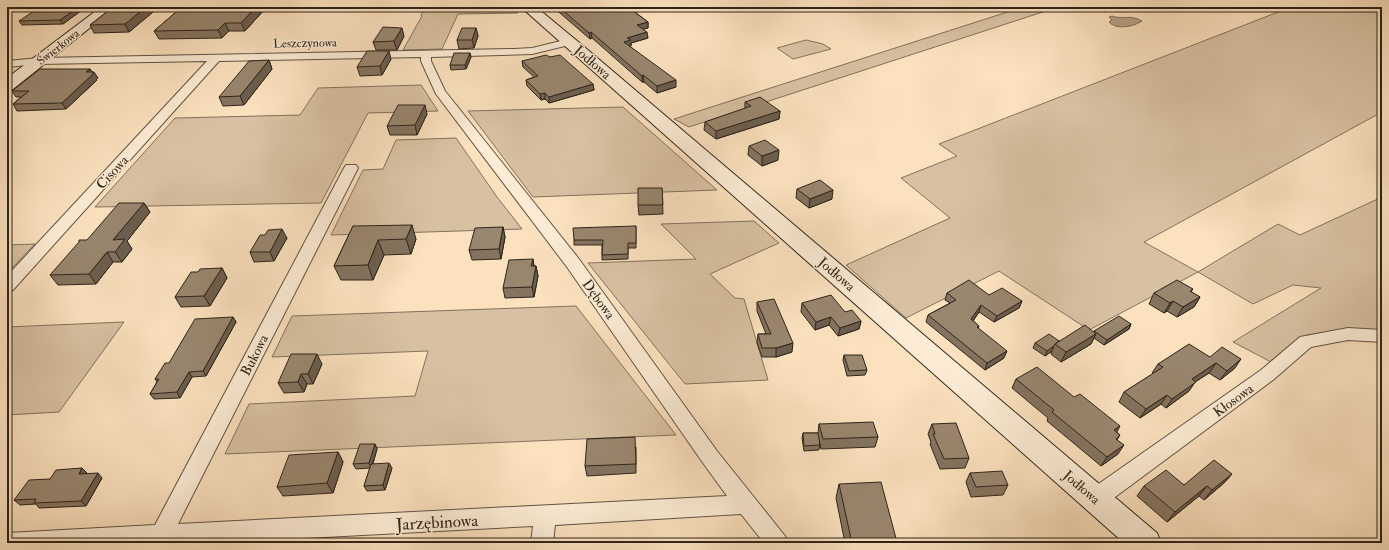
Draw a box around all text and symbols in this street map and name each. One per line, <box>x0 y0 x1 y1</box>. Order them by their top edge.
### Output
street label: Świerkowa <box>34 25 83 69</box>
street label: Leszczynowa <box>273 35 338 52</box>
street label: Jodłowa <box>570 41 615 83</box>
street label: Cisowa <box>93 152 132 193</box>
street label: Jodłowa <box>814 253 859 295</box>
street label: Dębowa <box>578 276 619 323</box>
street label: Bukowa <box>237 332 272 379</box>
street label: Kłosowa <box>1210 380 1257 421</box>
street label: Jodłowa <box>1059 466 1104 508</box>
street label: Jarzębinowa <box>394 510 480 536</box>

